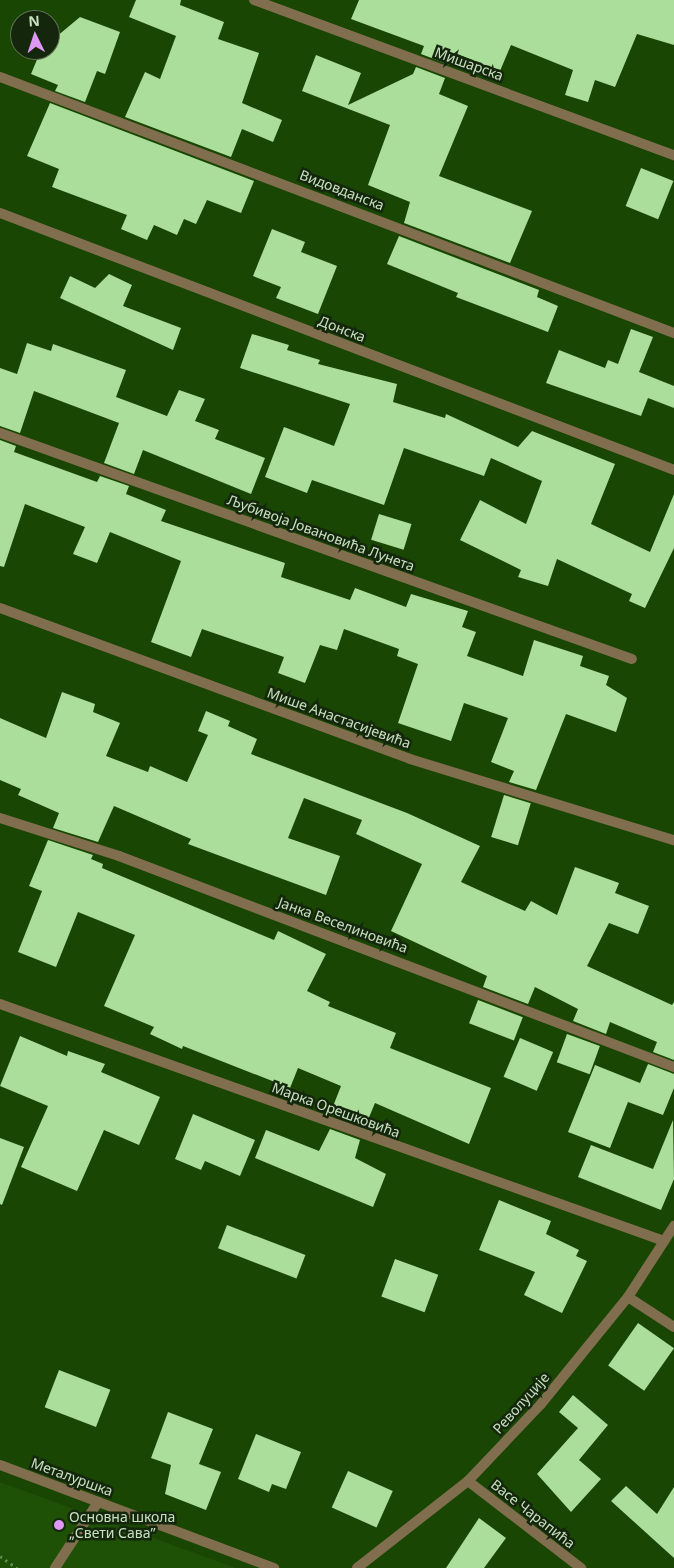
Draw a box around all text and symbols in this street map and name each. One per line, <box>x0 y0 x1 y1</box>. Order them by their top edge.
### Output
north arrow <box>10 10 60 60</box>
text: N <box>28 11 40 30</box>
street label: Мишарска <box>432 44 506 84</box>
street label: Видовданска <box>297 166 387 214</box>
street label: Донска <box>316 312 368 346</box>
street label: Љубивоја Јовановића Лунета <box>225 491 417 575</box>
street label: Мише Анастасијевића <box>265 684 413 752</box>
street label: Јанка Веселиновића <box>276 894 410 956</box>
street label: Марка Орешковића <box>269 1079 403 1141</box>
street label: Револуције <box>489 1369 553 1437</box>
street label: Металуршка <box>29 1454 115 1500</box>
street label: Васе Чарапића <box>488 1476 578 1552</box>
place label: Основна школа „Свети Сава” <box>69 1509 175 1541</box>
marker: Основна школа „Свети Сава” <box>53 1519 65 1531</box>

